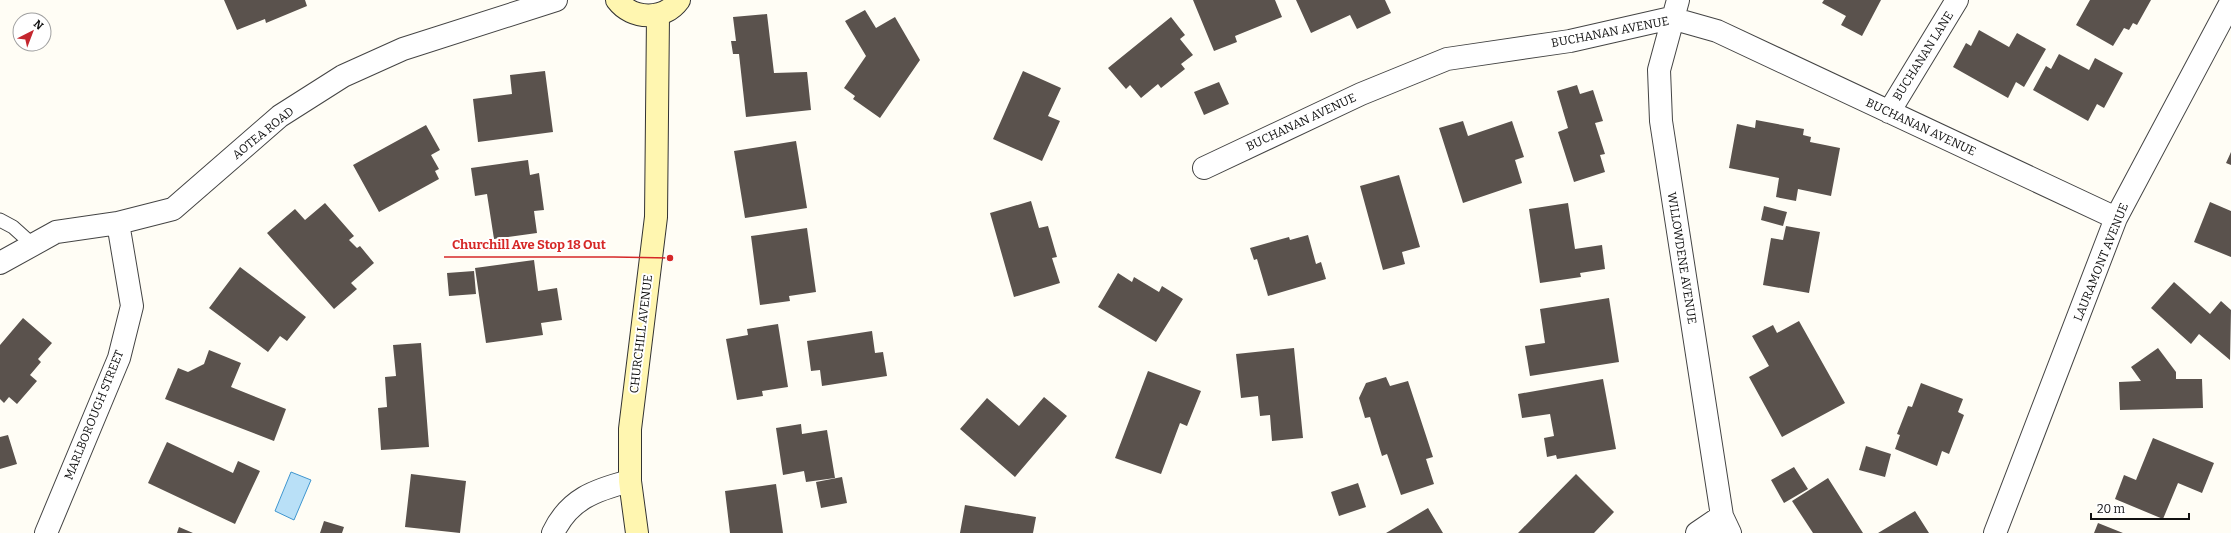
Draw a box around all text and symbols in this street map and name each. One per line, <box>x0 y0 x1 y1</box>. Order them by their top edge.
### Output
street label: BUCHANAN LANE <box>1890 9 1956 103</box>
north arrow <box>12 12 52 52</box>
street label: BUCHANAN AVENUE <box>1550 14 1670 50</box>
text: N <box>31 17 46 33</box>
street label: BUCHANAN AVENUE <box>1244 90 1358 154</box>
street label: BUCHANAN AVENUE <box>1864 95 1978 159</box>
street label: AOTEA ROAD <box>230 104 296 162</box>
street label: WILLOWDENE AVENUE <box>1665 191 1699 325</box>
street label: LAURAMONT AVENUE <box>2071 201 2131 323</box>
callout: Churchill Ave Stop 18 Out <box>444 232 614 257</box>
text: Churchill Ave Stop 18 Out <box>452 237 606 252</box>
street label: CHURCHILL AVENUE <box>627 274 655 394</box>
street label: MARLBOROUGH STREET <box>62 348 126 482</box>
scale bar <box>2091 495 2189 521</box>
text: 20 m <box>2097 502 2126 516</box>

